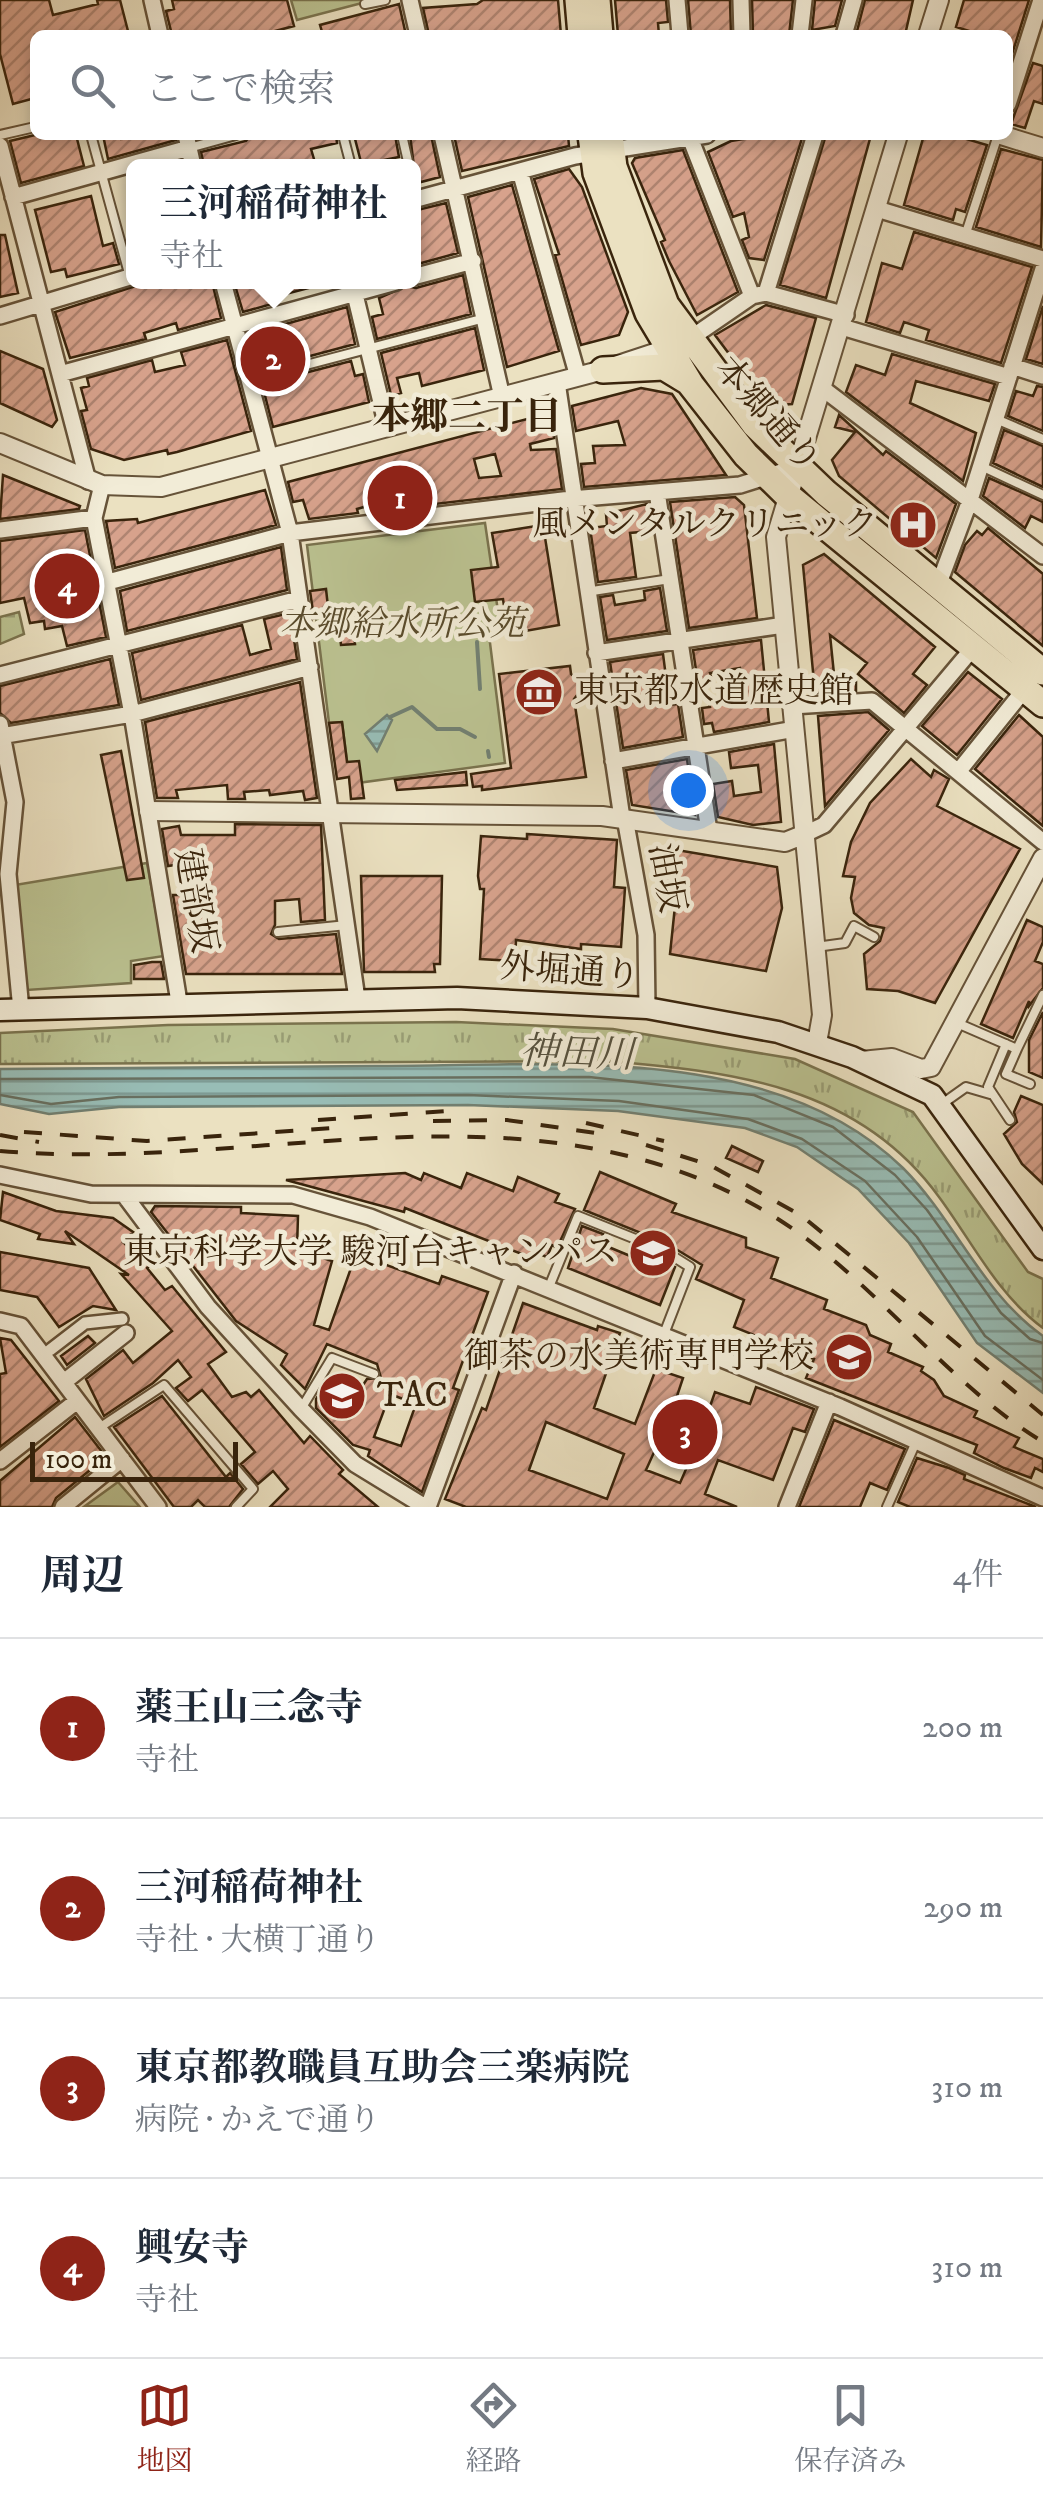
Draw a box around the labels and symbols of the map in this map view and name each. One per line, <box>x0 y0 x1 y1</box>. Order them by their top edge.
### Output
pin: 2 <box>240 322 306 396</box>
street label: 本郷通り <box>704 348 830 482</box>
district label: 本郷二丁目 <box>372 394 562 442</box>
pin: 1 <box>368 460 432 536</box>
hospital icon: 風メンタルクリニック <box>887 499 939 551</box>
place label: 風メンタルクリニック <box>532 503 878 547</box>
pin: 4 <box>34 548 100 624</box>
park label: 本郷給水所公苑 <box>279 603 529 647</box>
museum icon: 東京都水道歴史館 <box>513 666 565 718</box>
place label: 東京都水道歴史館 <box>574 670 854 714</box>
your location <box>663 765 714 816</box>
street label: 油坂 <box>638 840 694 916</box>
street label: 建部坂 <box>164 845 226 957</box>
street label: 外堀通り <box>499 945 641 999</box>
water label: 神田川 <box>519 1028 639 1080</box>
school or university icon: 東京科学大学 駿河台キャンパス <box>627 1227 679 1279</box>
place label: 東京科学大学 駿河台キャンパス <box>123 1231 618 1275</box>
school or university icon: 御茶の水美術専門学校 <box>823 1331 875 1383</box>
place label: 御茶の水美術専門学校 <box>464 1335 814 1379</box>
school or university icon: TAC <box>316 1370 368 1422</box>
place label: TAC <box>377 1374 448 1418</box>
pin: 3 <box>652 1394 718 1470</box>
scale bar <box>30 1437 238 1482</box>

